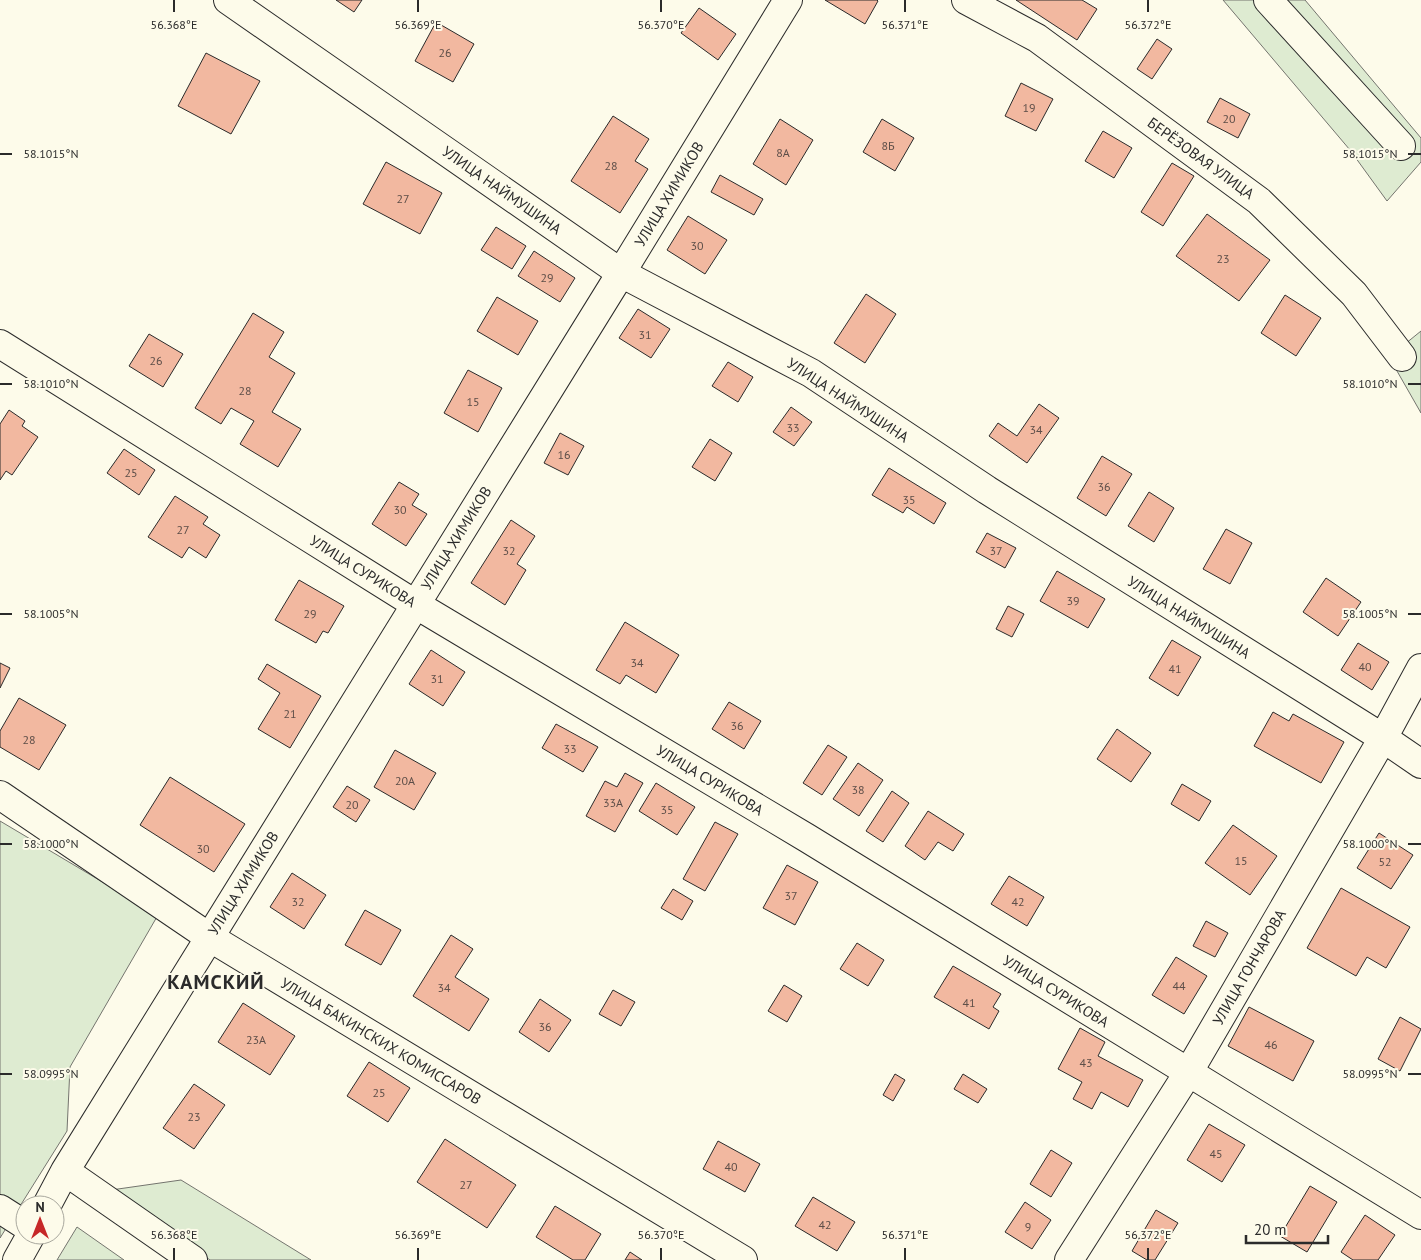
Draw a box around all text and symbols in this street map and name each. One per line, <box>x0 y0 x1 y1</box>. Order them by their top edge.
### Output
text: 56.368°E <box>151 17 197 32</box>
text: 56.369°E <box>395 17 441 32</box>
text: 56.370°E <box>638 17 684 32</box>
text: 56.371°E <box>882 17 928 32</box>
text: 56.372°E <box>1125 17 1171 32</box>
house number: 26 <box>438 45 452 60</box>
house number: 19 <box>1022 100 1036 115</box>
house number: 20 <box>1222 111 1236 126</box>
street label: БЕРЁЗОВАЯ УЛИЦА <box>1144 113 1258 203</box>
street label: УЛИЦА ХИМИКОВ <box>630 138 708 250</box>
house number: 8Б <box>881 138 895 153</box>
street label: УЛИЦА НАЙМУШИНА <box>439 142 566 238</box>
house number: 8А <box>776 145 790 160</box>
text: 58.1015°N <box>24 146 78 161</box>
text: 58.1015°N <box>1343 146 1397 161</box>
house number: 28 <box>604 158 618 173</box>
house number: 27 <box>396 191 410 206</box>
house number: 30 <box>690 238 704 253</box>
house number: 23 <box>1216 251 1230 266</box>
house number: 29 <box>540 270 554 285</box>
house number: 31 <box>638 327 652 342</box>
house number: 26 <box>149 353 163 368</box>
street label: УЛИЦА НАЙМУШИНА <box>784 354 913 447</box>
text: 58.1010°N <box>24 376 78 391</box>
text: 58.1010°N <box>1343 376 1397 391</box>
house number: 28 <box>238 383 252 398</box>
house number: 15 <box>466 394 480 409</box>
house number: 33 <box>786 420 800 435</box>
house number: 34 <box>1029 422 1043 437</box>
house number: 16 <box>557 447 571 462</box>
house number: 25 <box>124 465 138 480</box>
house number: 36 <box>1097 479 1111 494</box>
street label: УЛИЦА ХИМИКОВ <box>416 483 496 593</box>
house number: 35 <box>902 492 916 507</box>
house number: 30 <box>393 502 407 517</box>
house number: 27 <box>176 522 190 537</box>
street label: УЛИЦА СУРИКОВА <box>306 531 420 611</box>
house number: 32 <box>502 543 516 558</box>
house number: 37 <box>989 543 1003 558</box>
street label: УЛИЦА НАЙМУШИНА <box>1124 571 1254 663</box>
house number: 39 <box>1066 593 1080 608</box>
text: 58.1005°N <box>24 606 78 621</box>
house number: 29 <box>303 606 317 621</box>
text: 58.1005°N <box>1343 606 1397 621</box>
house number: 34 <box>630 655 644 670</box>
house number: 40 <box>1358 659 1372 674</box>
house number: 41 <box>1168 661 1182 676</box>
house number: 31 <box>430 671 444 686</box>
house number: 21 <box>283 706 297 721</box>
house number: 36 <box>730 718 744 733</box>
house number: 28 <box>22 732 36 747</box>
house number: 33 <box>563 741 577 756</box>
street label: УЛИЦА СУРИКОВА <box>653 741 767 820</box>
house number: 20А <box>395 773 415 788</box>
house number: 38 <box>851 782 865 797</box>
house number: 33А <box>603 795 623 810</box>
house number: 20 <box>345 797 359 812</box>
house number: 35 <box>660 802 674 817</box>
street label: УЛИЦА ХИМИКОВ <box>203 828 283 938</box>
text: 58.1000°N <box>24 836 78 851</box>
text: 58.1000°N <box>1343 836 1397 851</box>
house number: 30 <box>196 841 210 856</box>
house number: 15 <box>1234 853 1248 868</box>
house number: 52 <box>1378 854 1392 869</box>
house number: 37 <box>784 888 798 903</box>
house number: 32 <box>291 894 305 909</box>
house number: 42 <box>1011 894 1025 909</box>
street label: УЛИЦА ГОНЧАРОВА <box>1208 906 1290 1028</box>
street label: УЛИЦА СУРИКОВА <box>999 951 1113 1031</box>
district label: КАМСКИЙ <box>167 969 265 995</box>
street label: УЛИЦА БАКИНСКИХ КОМИССАРОВ <box>277 973 485 1109</box>
house number: 44 <box>1172 978 1186 993</box>
house number: 34 <box>437 980 451 995</box>
house number: 41 <box>962 995 976 1010</box>
house number: 36 <box>538 1019 552 1034</box>
house number: 23А <box>246 1032 266 1047</box>
house number: 46 <box>1264 1037 1278 1052</box>
house number: 43 <box>1079 1055 1093 1070</box>
text: 58.0995°N <box>24 1066 78 1081</box>
text: 58.0995°N <box>1343 1066 1397 1081</box>
house number: 25 <box>372 1085 386 1100</box>
house number: 23 <box>187 1109 201 1124</box>
house number: 45 <box>1209 1146 1223 1161</box>
house number: 40 <box>724 1159 738 1174</box>
house number: 27 <box>459 1177 473 1192</box>
north arrow <box>15 1195 65 1245</box>
text: N <box>35 1198 45 1216</box>
scale bar <box>1246 1212 1328 1244</box>
house number: 42 <box>818 1217 832 1232</box>
house number: 9 <box>1025 1219 1031 1234</box>
text: 20 m <box>1254 1220 1287 1239</box>
text: 56.368°E <box>151 1227 197 1242</box>
text: 56.369°E <box>395 1227 441 1242</box>
text: 56.370°E <box>638 1227 684 1242</box>
text: 56.371°E <box>882 1227 928 1242</box>
text: 56.372°E <box>1125 1227 1171 1242</box>

